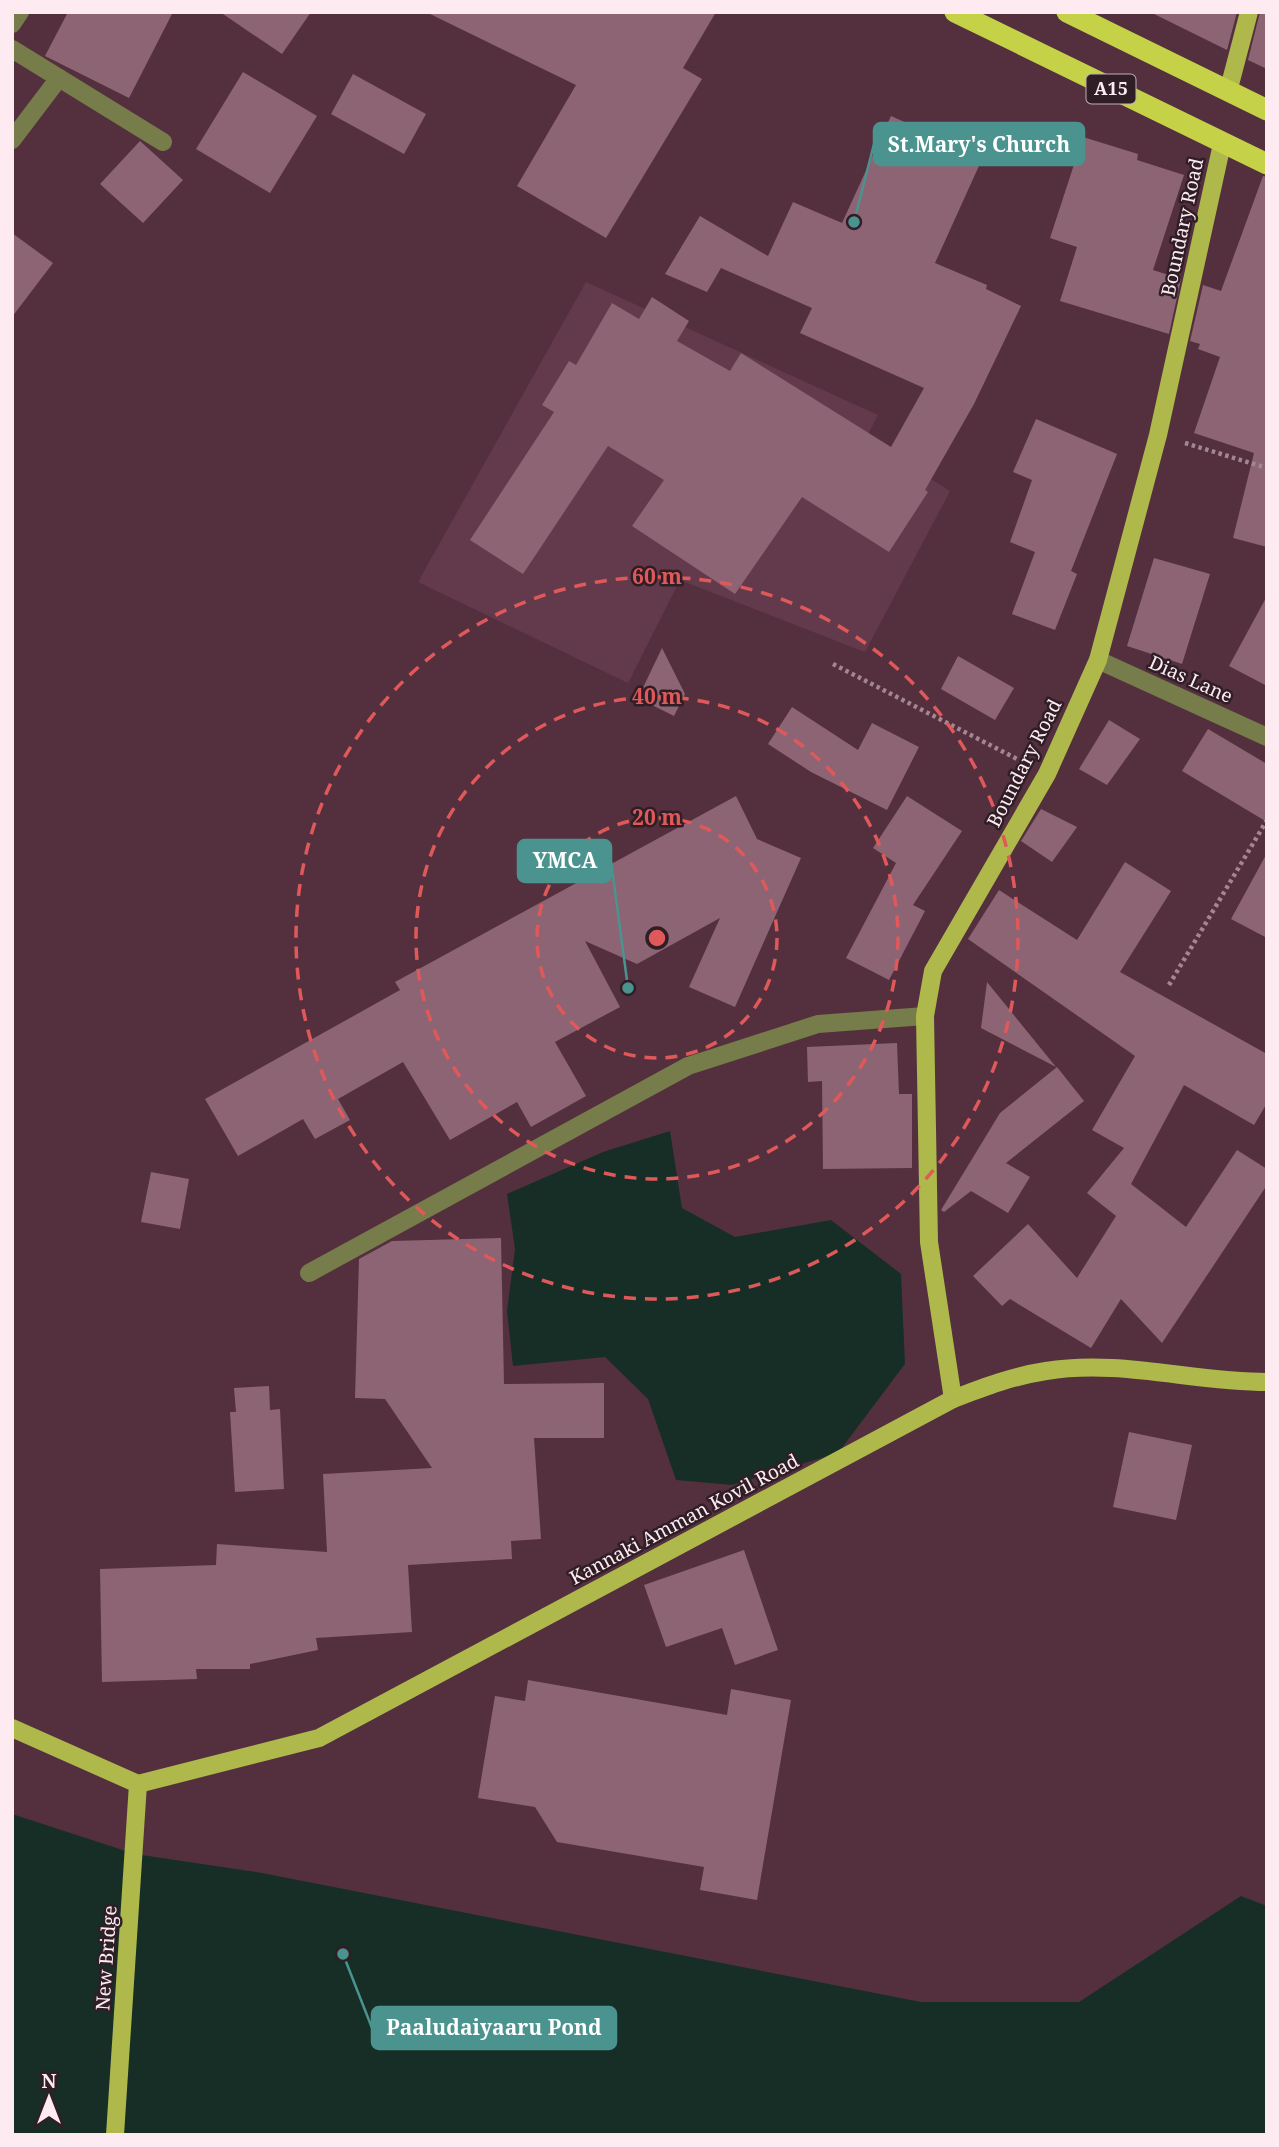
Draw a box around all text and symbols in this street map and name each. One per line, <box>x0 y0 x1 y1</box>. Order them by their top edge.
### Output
road number: A15 <box>1086 74 1136 104</box>
callout: St.Mary's Church <box>874 123 1084 165</box>
text: St.Mary's Church <box>888 130 1070 158</box>
street label: Boundary Road <box>1155 155 1209 298</box>
text: 60 m <box>632 562 682 590</box>
street label: Dias Lane <box>1145 649 1237 709</box>
text: 40 m <box>632 682 682 710</box>
street label: Boundary Road <box>981 694 1068 831</box>
text: 20 m <box>632 803 682 831</box>
callout: YMCA <box>518 840 611 882</box>
text: YMCA <box>533 846 597 874</box>
centre of rings <box>645 926 669 950</box>
street label: Kannaki Amman Kovil Road <box>565 1447 803 1591</box>
street label: New Bridge <box>89 1904 123 2012</box>
callout: Paaludaiyaaru Pond <box>372 2007 616 2049</box>
text: Paaludaiyaaru Pond <box>386 2013 602 2041</box>
north arrow <box>14 2063 84 2133</box>
text: N <box>42 2068 57 2094</box>

